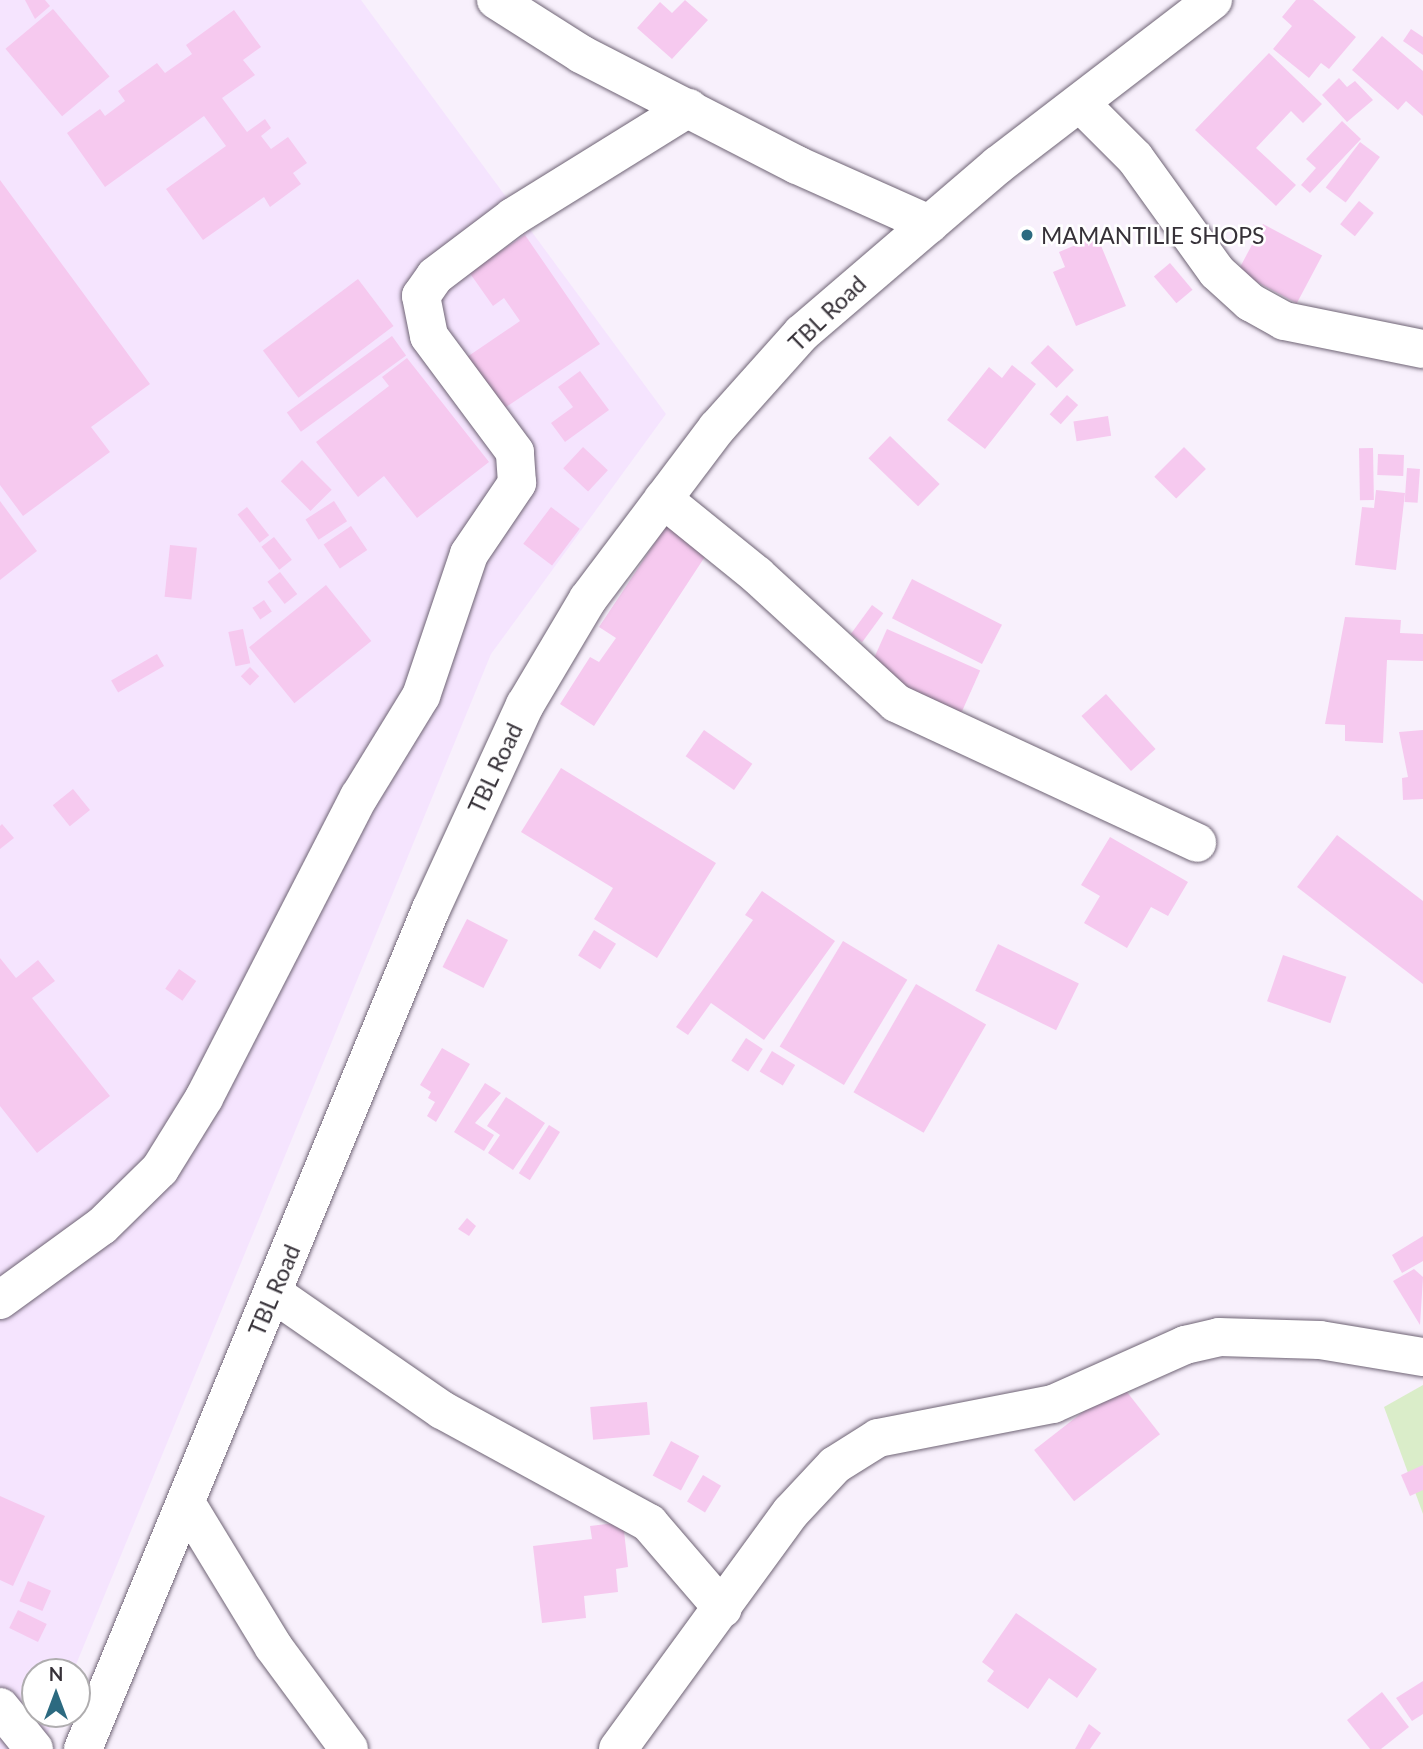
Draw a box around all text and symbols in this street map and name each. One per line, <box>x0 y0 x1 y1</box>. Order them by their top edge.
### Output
place label: MAMANTILIE SHOPS <box>1041 221 1265 249</box>
marker: MAMANTILIE SHOPS <box>1019 227 1035 243</box>
street label: TBL Road <box>782 269 872 357</box>
street label: TBL Road <box>462 718 528 818</box>
street label: TBL Road <box>242 1240 306 1340</box>
north arrow <box>21 1658 91 1728</box>
text: N <box>49 1662 63 1685</box>

